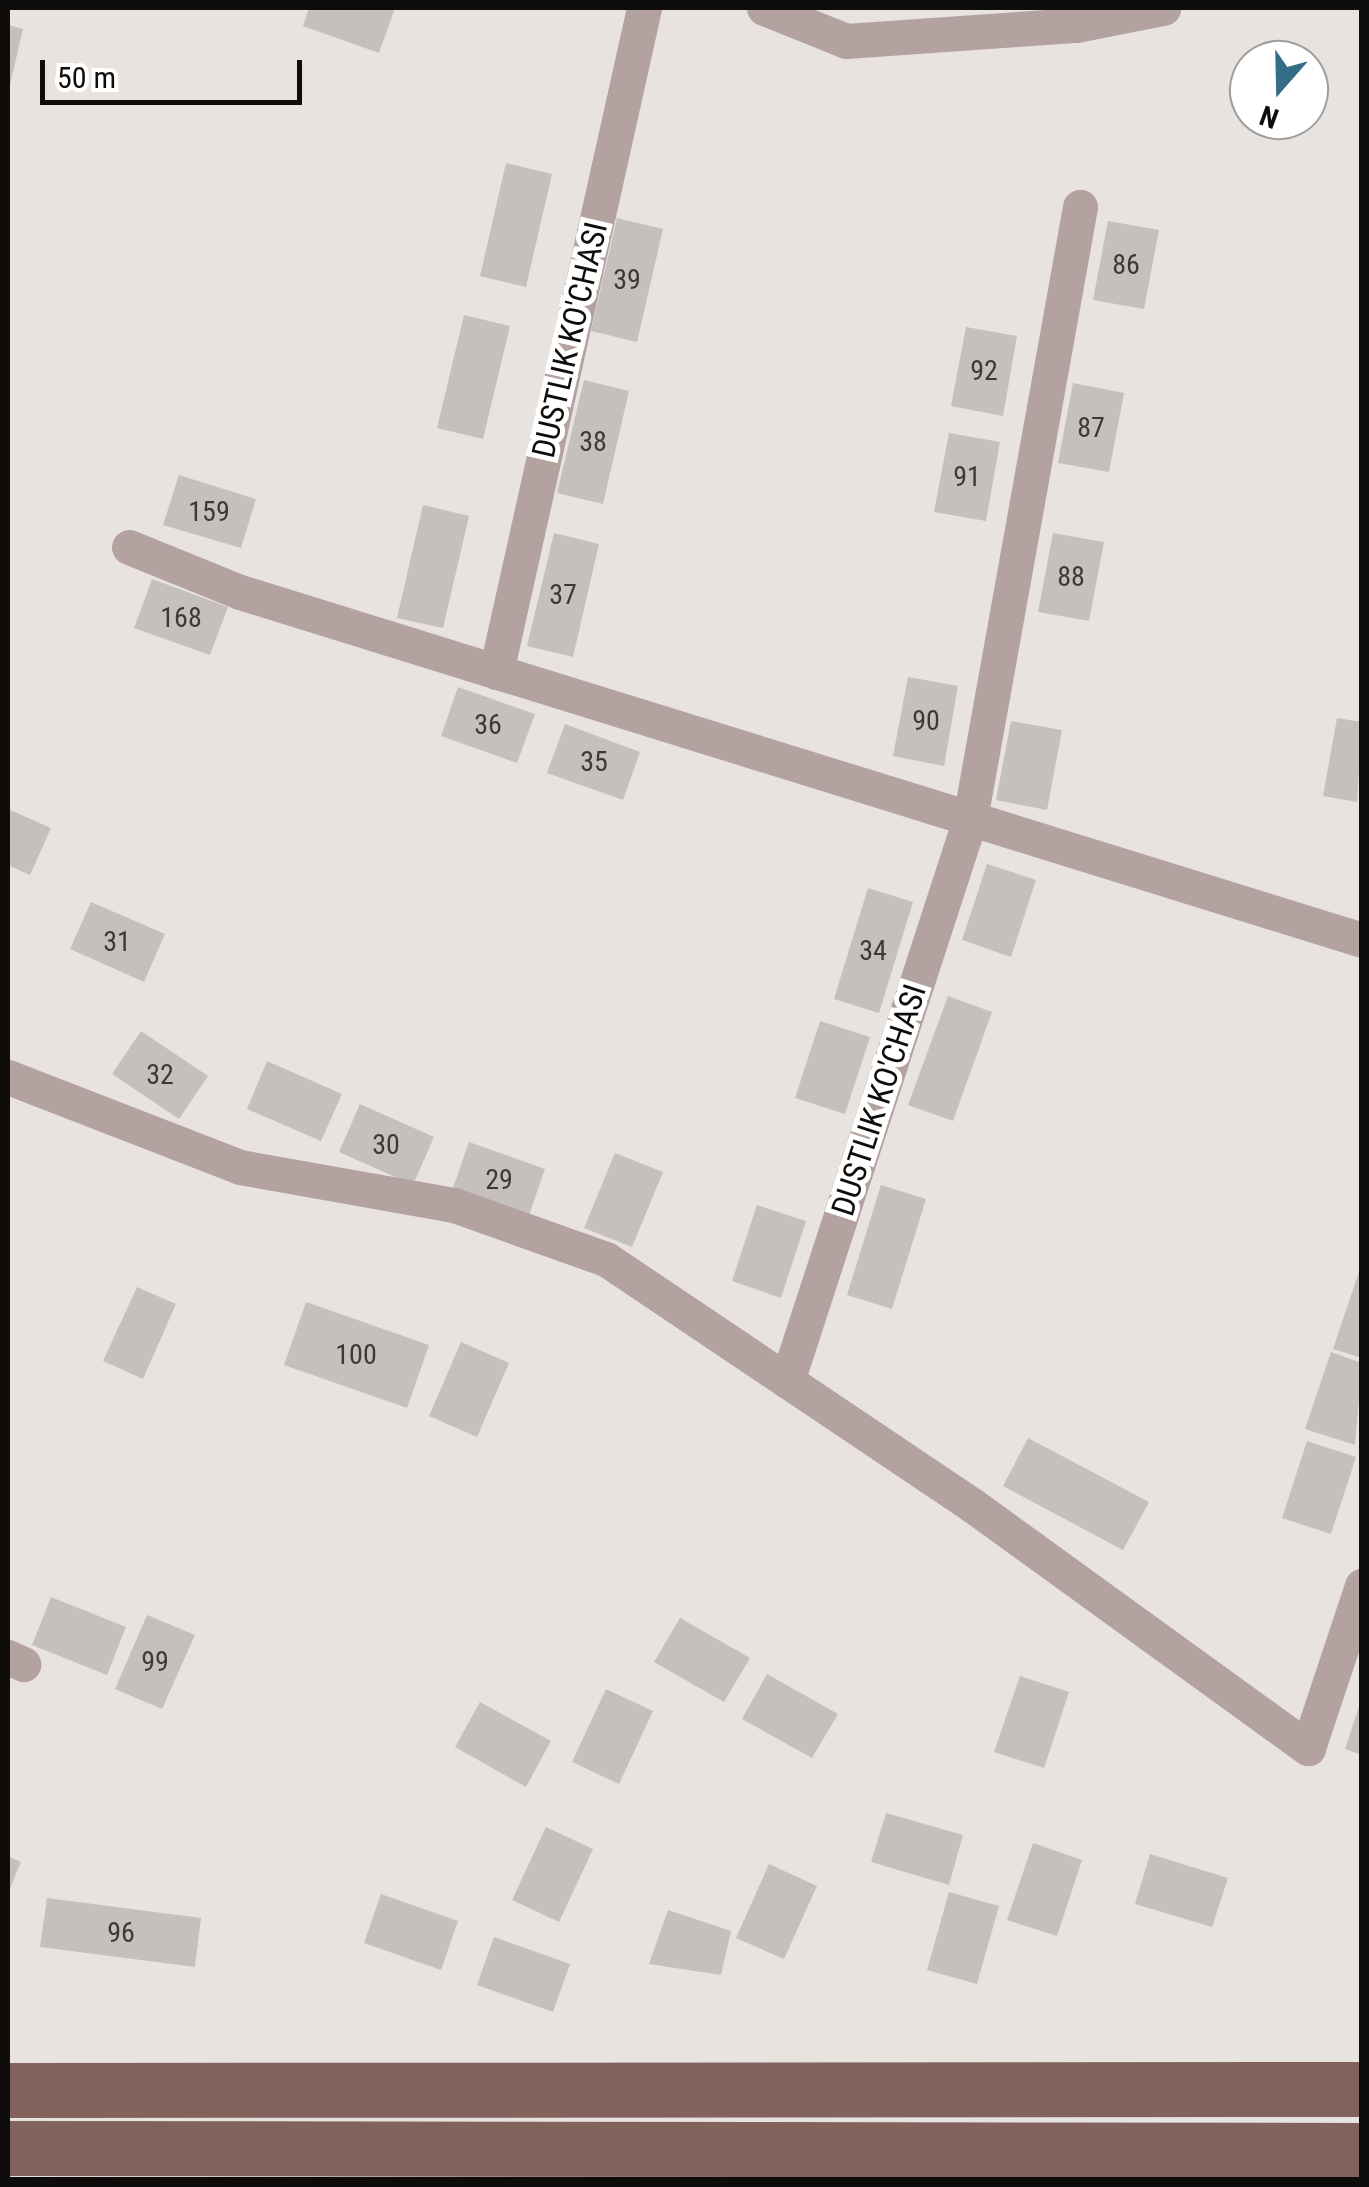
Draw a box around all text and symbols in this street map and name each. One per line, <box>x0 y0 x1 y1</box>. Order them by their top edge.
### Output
scale bar <box>45 40 308 102</box>
north arrow <box>1229 40 1329 140</box>
text: 50 m <box>57 60 116 95</box>
text: N <box>1256 98 1283 135</box>
street label: DUSTLIK KO'CHASI <box>524 218 616 462</box>
house number: 86 <box>1112 248 1140 282</box>
house number: 39 <box>613 263 641 297</box>
house number: 92 <box>970 354 998 388</box>
house number: 87 <box>1077 411 1105 445</box>
house number: 38 <box>579 425 607 459</box>
house number: 91 <box>953 460 981 494</box>
house number: 159 <box>188 495 230 529</box>
house number: 88 <box>1057 560 1085 594</box>
house number: 37 <box>549 578 577 612</box>
house number: 168 <box>160 601 202 635</box>
house number: 90 <box>912 704 940 738</box>
house number: 36 <box>474 708 502 742</box>
house number: 35 <box>580 745 608 779</box>
house number: 31 <box>103 925 131 959</box>
house number: 34 <box>859 934 887 968</box>
street label: DUSTLIK KO'CHASI <box>824 980 934 1220</box>
house number: 32 <box>146 1058 174 1092</box>
house number: 30 <box>372 1128 400 1162</box>
house number: 29 <box>485 1163 513 1197</box>
house number: 100 <box>335 1338 377 1372</box>
house number: 99 <box>141 1645 169 1679</box>
house number: 96 <box>107 1916 135 1950</box>

